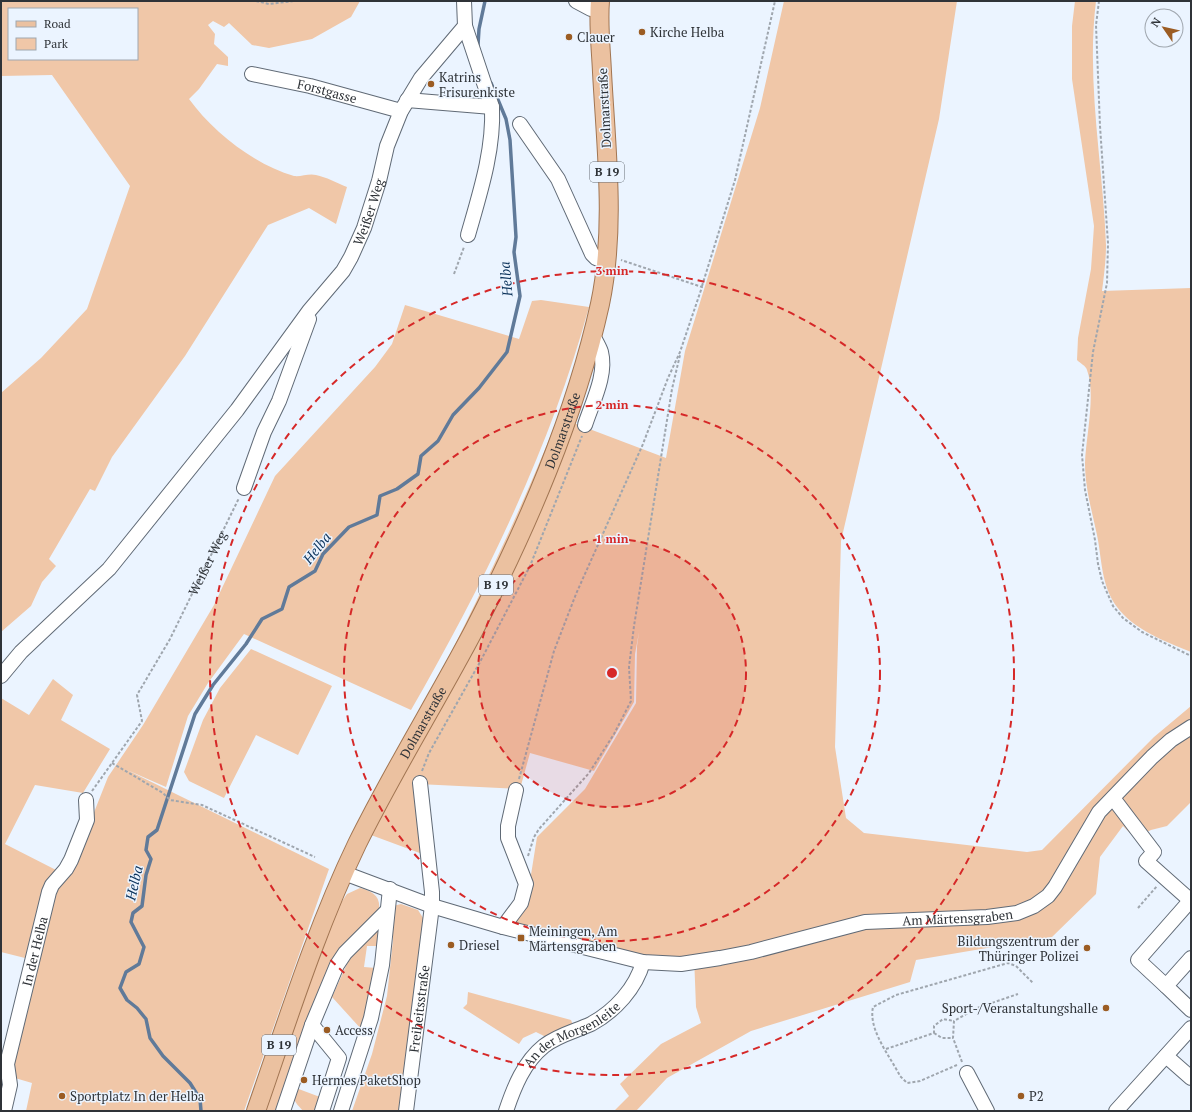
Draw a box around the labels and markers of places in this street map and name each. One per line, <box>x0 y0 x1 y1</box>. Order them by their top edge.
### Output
place label: Kirche Helba <box>650 23 725 41</box>
marker: Kirche Helba <box>637 27 647 37</box>
place label: Clauer <box>577 28 615 46</box>
marker: Clauer <box>564 32 574 42</box>
place label: Katrins Frisurenkiste <box>439 68 515 101</box>
marker: Katrins Frisurenkiste <box>426 79 436 89</box>
centre of rings <box>605 666 619 680</box>
place label: Meiningen, Am Märtensgraben <box>529 922 617 955</box>
place label: Bildungszentrum der Thüringer Polizei <box>957 932 1079 965</box>
marker: Meiningen, Am Märtensgraben <box>516 933 526 943</box>
place label: Driesel <box>459 936 500 954</box>
marker: Driesel <box>446 940 456 950</box>
marker: Bildungszentrum der Thüringer Polizei <box>1082 943 1092 953</box>
place label: Sport-/Veranstaltungshalle <box>942 999 1098 1017</box>
marker: Sport-/Veranstaltungshalle <box>1101 1003 1111 1013</box>
place label: Access <box>335 1021 373 1039</box>
marker: Access <box>322 1025 332 1035</box>
place label: Hermes PaketShop <box>312 1071 421 1089</box>
marker: Hermes PaketShop <box>299 1075 309 1085</box>
place label: Sportplatz In der Helba <box>70 1087 205 1105</box>
place label: P2 <box>1029 1087 1044 1105</box>
marker: Sportplatz In der Helba <box>57 1091 67 1101</box>
marker: P2 <box>1016 1091 1026 1101</box>

